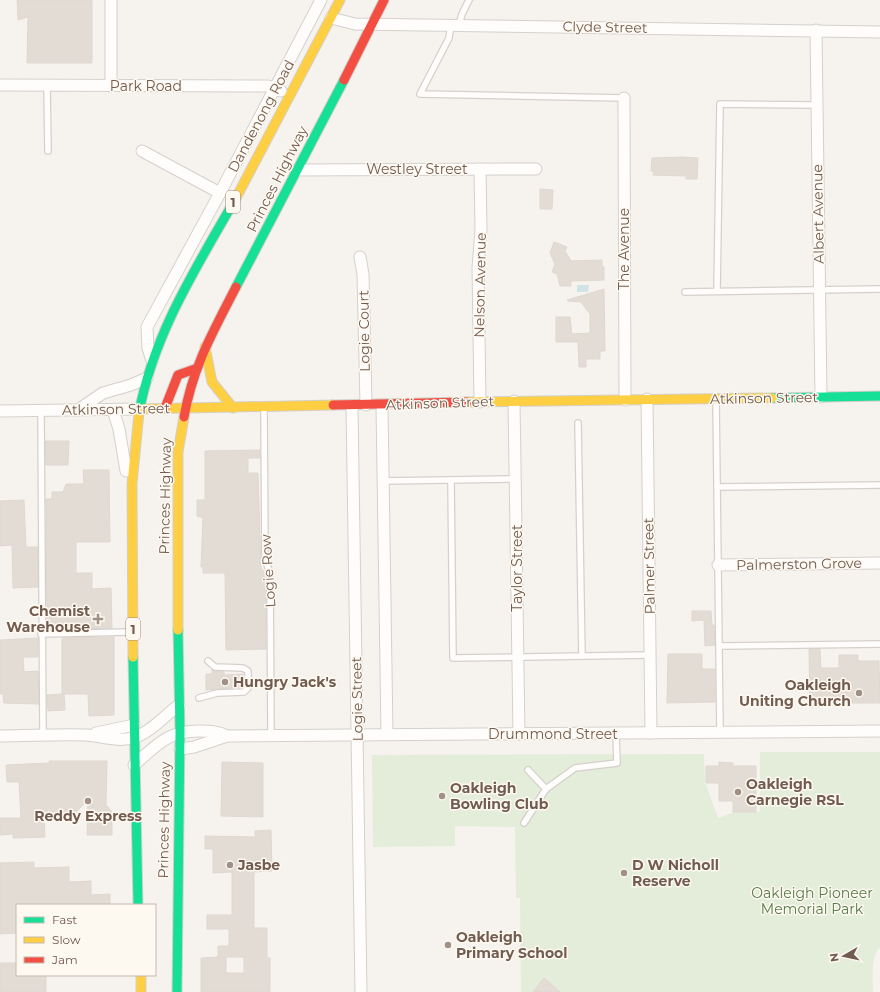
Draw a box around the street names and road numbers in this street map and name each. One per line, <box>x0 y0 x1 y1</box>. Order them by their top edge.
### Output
street label: Clyde Street <box>562 17 648 37</box>
street label: Dandenong Road <box>224 57 298 175</box>
street label: Park Road <box>110 77 182 95</box>
street label: Princes Highway <box>242 122 312 235</box>
street label: Westley Street <box>366 160 468 178</box>
street label: Albert Avenue <box>808 164 828 264</box>
road number: 1 <box>226 191 240 213</box>
street label: The Avenue <box>615 208 633 290</box>
street label: Nelson Avenue <box>470 232 490 338</box>
street label: Logie Court <box>354 290 374 372</box>
street label: Atkinson Street <box>710 388 819 408</box>
street label: Atkinson Street <box>386 392 495 414</box>
street label: Atkinson Street <box>62 399 171 419</box>
street label: Princes Highway <box>155 437 175 555</box>
street label: Palmer Street <box>639 517 659 615</box>
street label: Taylor Street <box>508 524 526 612</box>
street label: Logie Row <box>256 533 280 608</box>
street label: Palmerston Grove <box>736 554 862 574</box>
road number: 1 <box>126 618 140 640</box>
street label: Logie Street <box>347 656 367 742</box>
street label: Drummond Street <box>488 725 618 743</box>
street label: Princes Highway <box>154 761 174 879</box>

